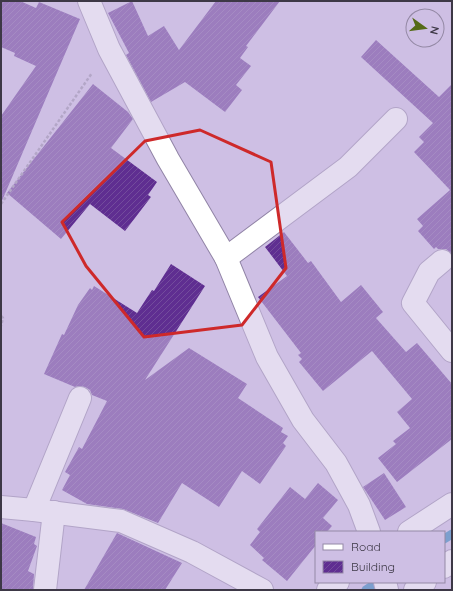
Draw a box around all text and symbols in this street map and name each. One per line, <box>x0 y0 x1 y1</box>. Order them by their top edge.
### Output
north arrow <box>405 8 445 48</box>
text: N <box>427 25 442 36</box>
legend <box>315 531 445 583</box>
text: Road <box>351 539 381 554</box>
text: Building <box>351 559 395 574</box>

